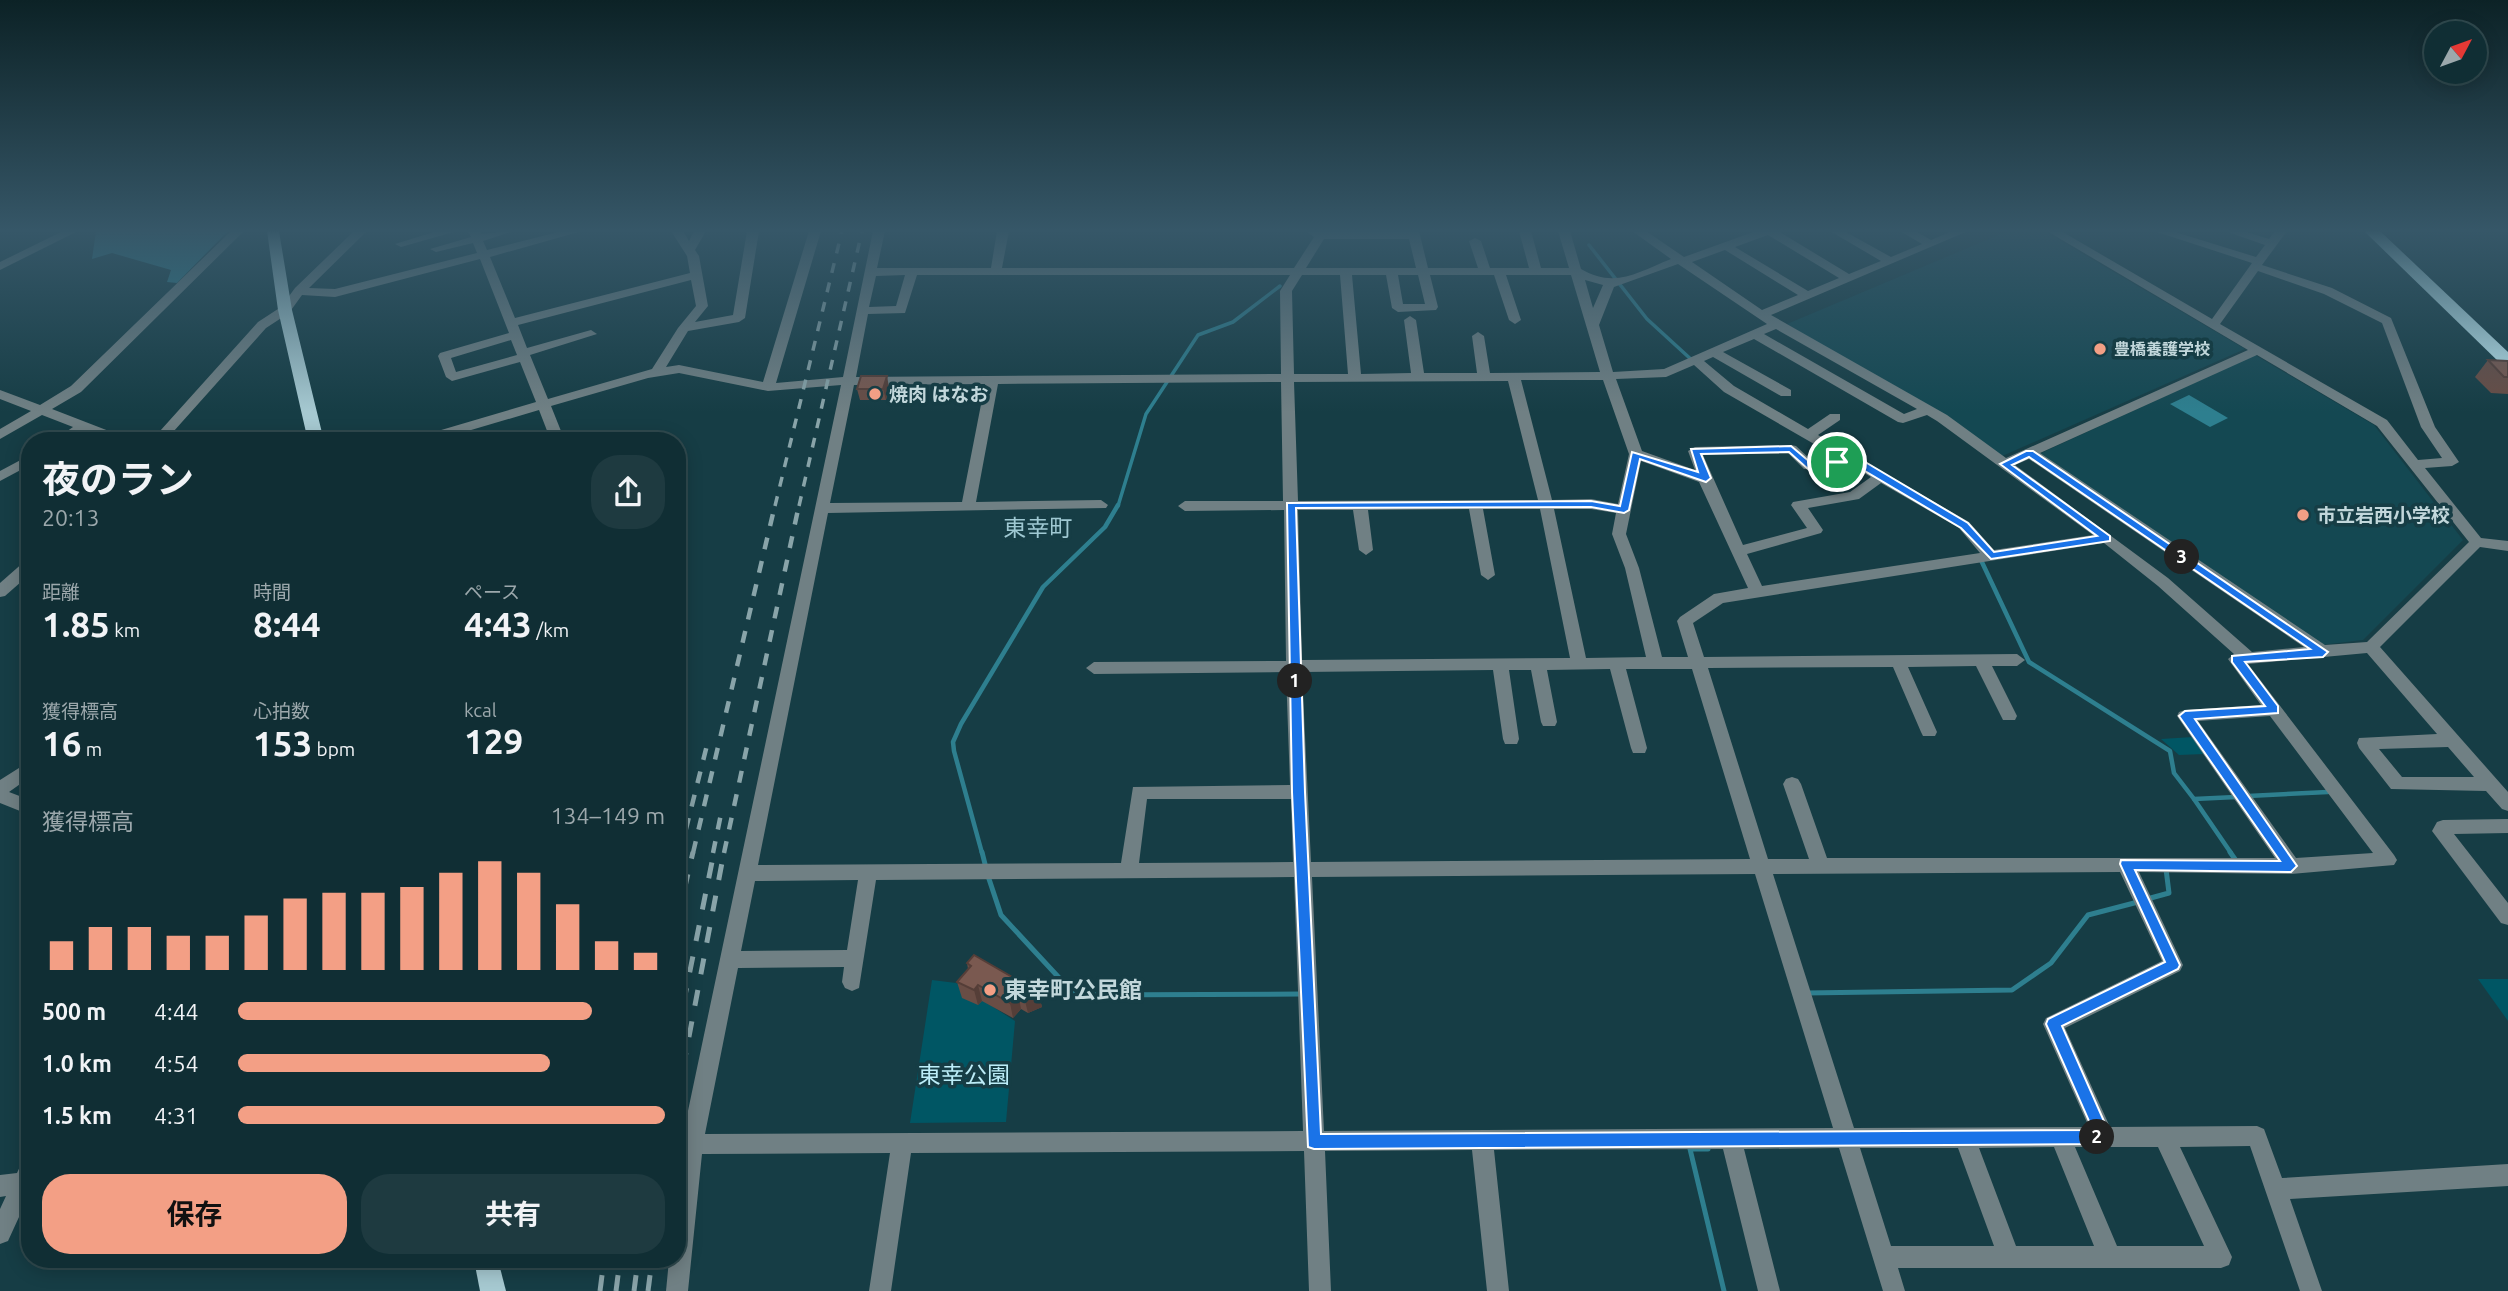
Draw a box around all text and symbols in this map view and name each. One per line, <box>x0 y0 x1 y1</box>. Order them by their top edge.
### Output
north arrow <box>2424 21 2487 84</box>
map controls <box>2424 21 2487 84</box>
place label: 豊橋養護学校 <box>2114 340 2210 358</box>
marker: 豊橋養護学校 <box>2092 341 2108 357</box>
place label: 焼肉 はなお <box>889 383 989 405</box>
marker: 焼肉 はなお <box>867 386 883 402</box>
pin <box>1807 432 1867 492</box>
icon: arrive <box>1818 443 1856 481</box>
button: share <box>591 455 665 529</box>
text: 夜のラン <box>42 458 194 500</box>
place label: 市立岩西小学校 <box>2317 504 2450 526</box>
text: 20:13 <box>42 505 100 530</box>
marker: 市立岩西小学校 <box>2295 507 2311 523</box>
district label: 東幸町 <box>1004 515 1073 540</box>
pin: 3 <box>2164 540 2200 574</box>
text: 3 <box>2176 545 2187 567</box>
text: 距離 <box>42 581 80 603</box>
text: 時間 <box>253 581 291 603</box>
text: ペース <box>464 581 520 603</box>
text: 1.85 <box>42 604 110 644</box>
text: 8:44 <box>253 604 321 644</box>
text: 4:43 <box>464 604 532 644</box>
text: km <box>110 619 140 641</box>
text: /km <box>532 619 569 641</box>
pin: 1 <box>1278 664 1312 698</box>
text: 1 <box>1289 669 1300 691</box>
text: kcal <box>464 699 497 721</box>
text: 獲得標高 <box>42 700 118 722</box>
text: 心拍数 <box>253 700 310 722</box>
text: 129 <box>464 721 523 761</box>
text: 16 <box>42 723 81 763</box>
text: 153 <box>253 723 312 763</box>
text: m <box>81 738 102 760</box>
text: bpm <box>312 738 355 760</box>
text: 134–149 m <box>551 803 665 828</box>
text: 獲得標高 <box>42 809 134 834</box>
place label: 東幸町公民館 <box>1004 977 1142 1002</box>
marker: 東幸町公民館 <box>982 982 998 998</box>
text: 500 m <box>42 999 106 1024</box>
text: 4:44 <box>154 999 199 1024</box>
text: 1.0 km <box>42 1051 112 1076</box>
text: 4:54 <box>154 1051 199 1076</box>
park label: 東幸公園 <box>918 1062 1010 1087</box>
text: 1.5 km <box>42 1103 112 1128</box>
text: 4:31 <box>154 1103 199 1128</box>
pin: 2 <box>2080 1120 2114 1154</box>
text: 2 <box>2091 1125 2102 1147</box>
button: 保存 <box>42 1174 347 1254</box>
button: 共有 <box>361 1174 665 1254</box>

